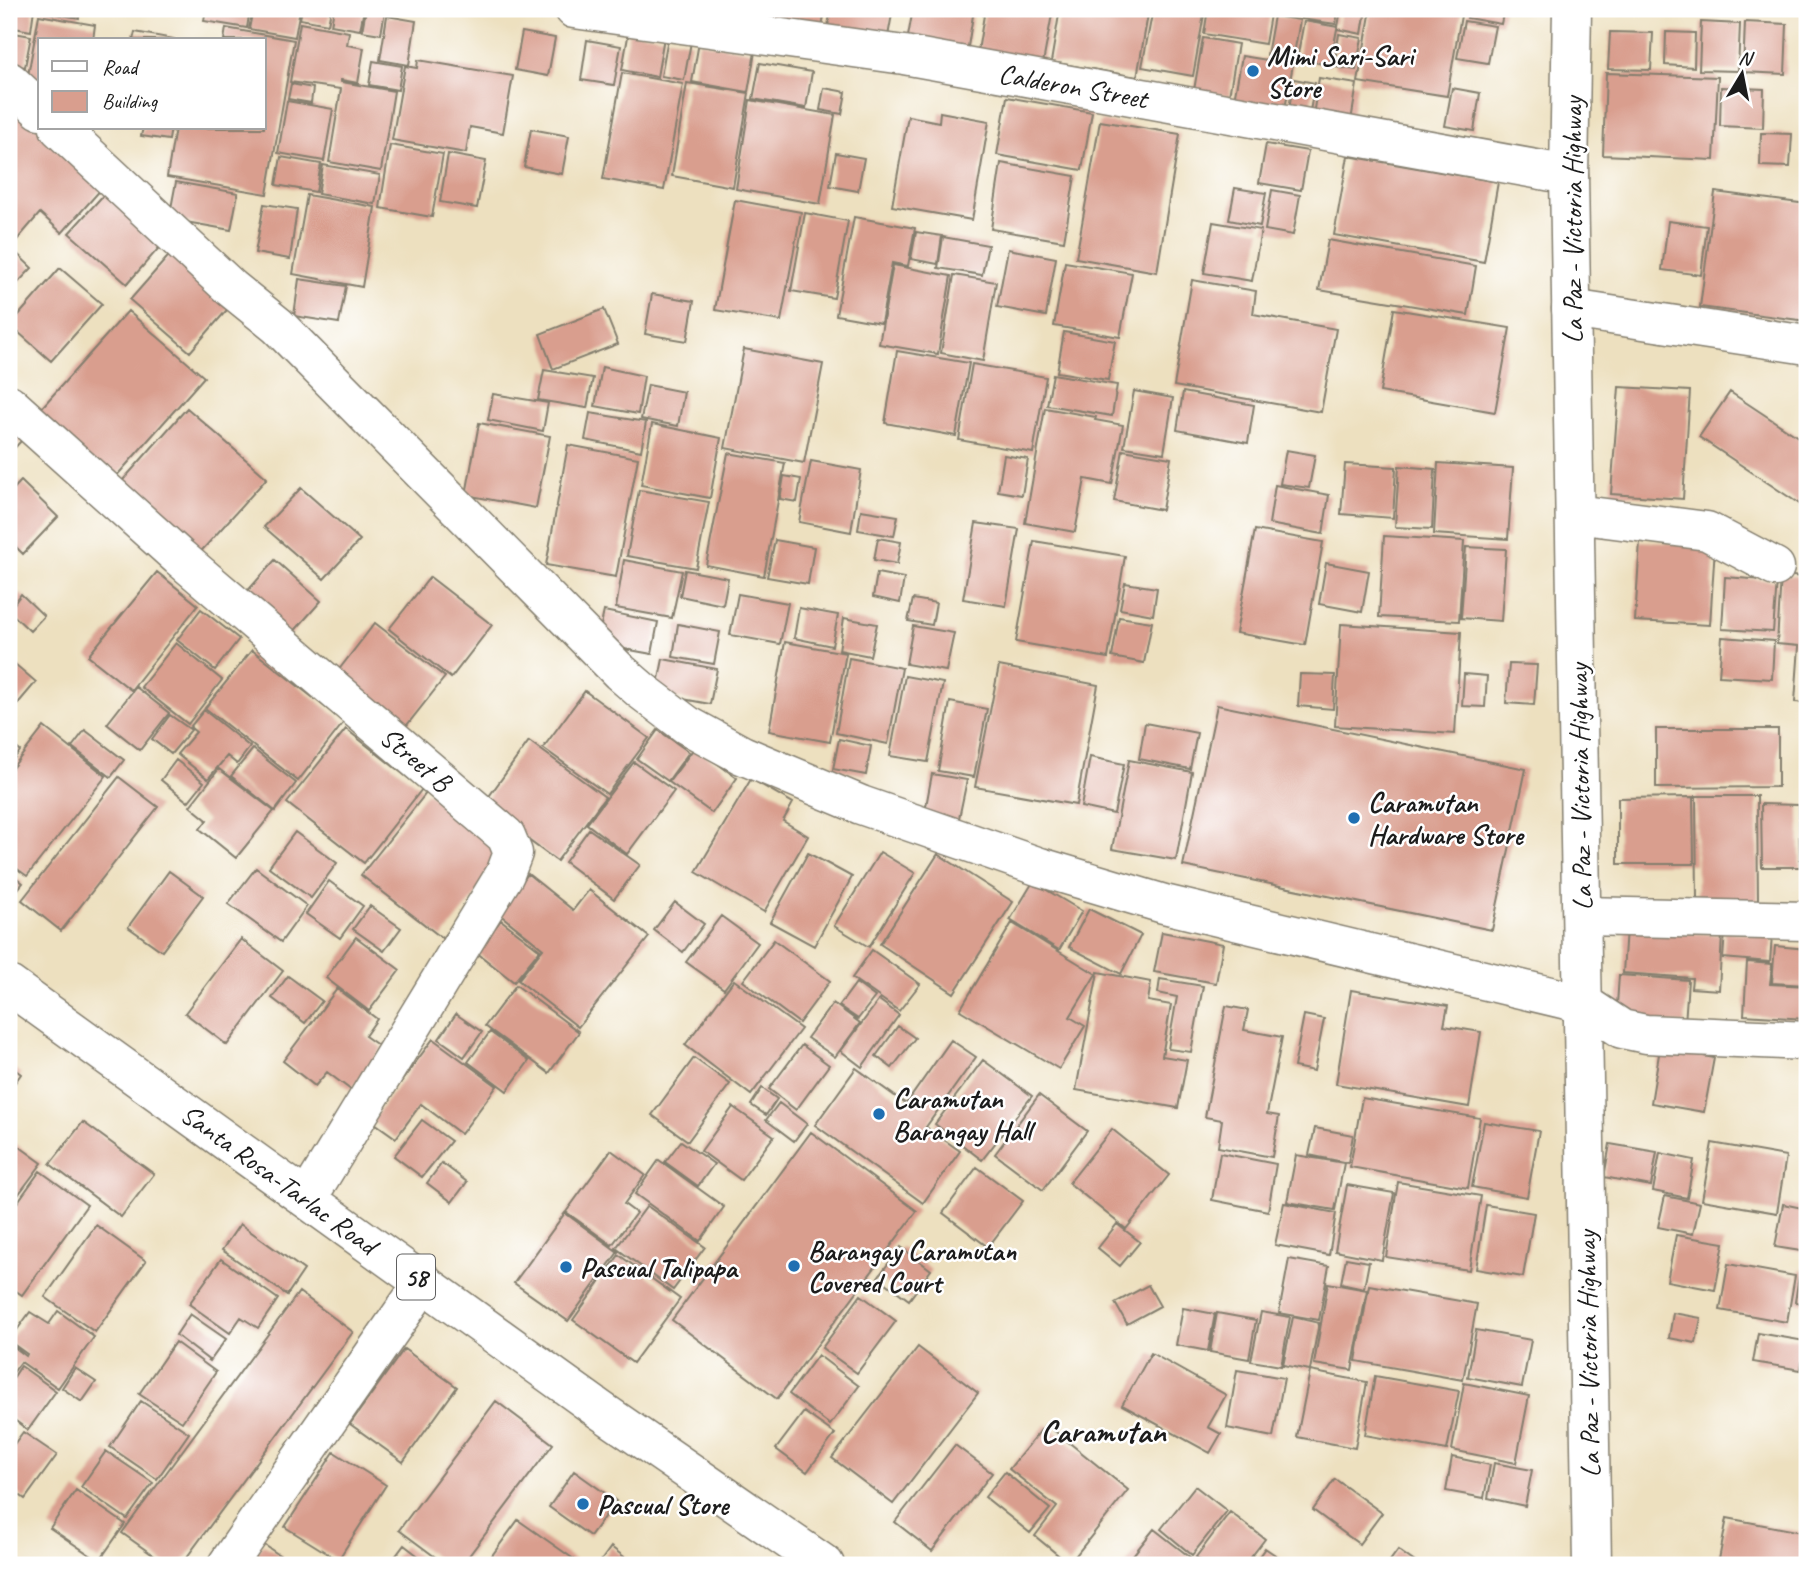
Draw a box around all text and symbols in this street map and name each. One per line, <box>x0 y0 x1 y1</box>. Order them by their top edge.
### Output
legend <box>38 38 266 130</box>
place label: Mimi Sari-Sari Store <box>1267 38 1417 105</box>
north arrow <box>1708 38 1778 108</box>
text: N <box>1737 45 1756 72</box>
text: Road <box>102 54 141 80</box>
street label: Calderon Street <box>996 56 1153 117</box>
marker: Mimi Sari-Sari Store <box>1245 63 1261 79</box>
text: Building <box>102 88 159 114</box>
street label: La Paz - Victoria Highway <box>1555 94 1590 343</box>
street label: La Paz - Victoria Highway <box>1560 661 1600 911</box>
street label: Street B <box>373 719 461 800</box>
place label: Caramutan Hardware Store <box>1368 785 1525 852</box>
marker: Caramutan Hardware Store <box>1346 810 1362 826</box>
place label: Caramutan Barangay Hall <box>893 1081 1036 1148</box>
street label: Santa Rosa-Tarlac Road <box>174 1096 387 1264</box>
marker: Caramutan Barangay Hall <box>871 1106 887 1122</box>
street label: La Paz - Victoria Highway <box>1568 1228 1608 1478</box>
place label: Barangay Caramutan Covered Court <box>808 1233 1017 1300</box>
place label: Pascual Talipapa <box>580 1250 739 1285</box>
road number: 58 <box>397 1254 435 1300</box>
marker: Barangay Caramutan Covered Court <box>786 1258 802 1274</box>
marker: Pascual Talipapa <box>558 1259 574 1275</box>
district label: Caramutan <box>1040 1411 1167 1452</box>
place label: Pascual Store <box>597 1487 731 1522</box>
marker: Pascual Store <box>575 1496 591 1512</box>

